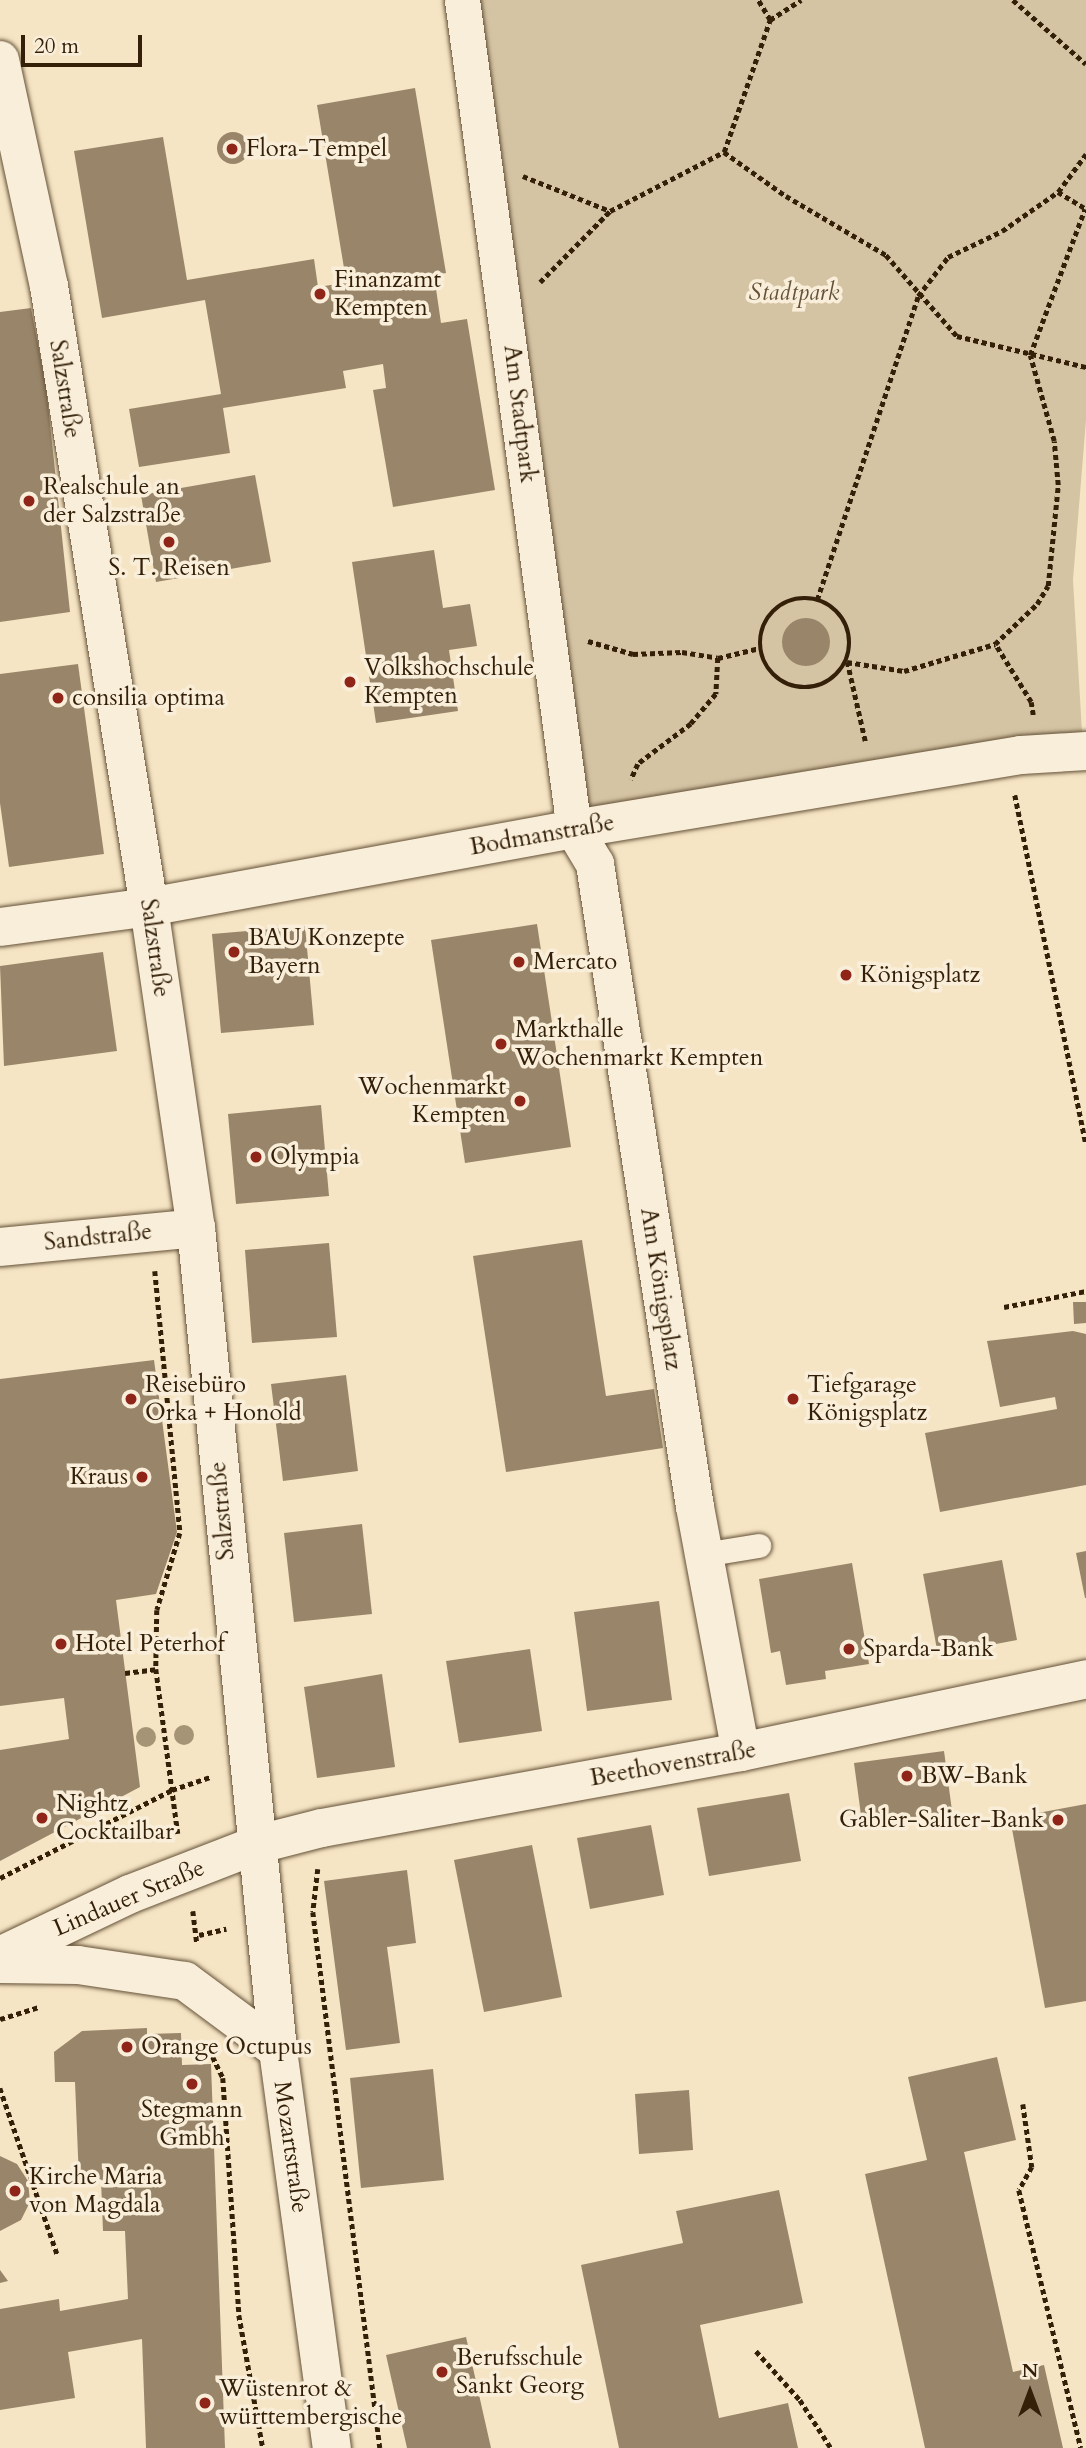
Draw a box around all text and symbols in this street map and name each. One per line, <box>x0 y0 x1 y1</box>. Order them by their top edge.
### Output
scale bar <box>24 21 145 65</box>
text: 20 m <box>34 32 79 61</box>
place label: Flora-Tempel <box>246 135 387 163</box>
marker: Flora-Tempel <box>224 141 240 157</box>
place label: Finanzamt Kempten <box>334 266 441 322</box>
park label: Stadtpark <box>749 279 839 307</box>
marker: Finanzamt Kempten <box>312 286 328 302</box>
street label: Salzstraße <box>43 338 87 440</box>
street label: Am Stadtpark <box>497 343 543 485</box>
place label: Realschule an der Salzstraße <box>43 473 181 529</box>
marker: Realschule an der Salzstraße <box>21 493 37 509</box>
marker: S. T. Reisen <box>161 534 177 550</box>
place label: S. T. Reisen <box>108 554 230 582</box>
place label: Volkshochschule Kempten <box>364 654 534 710</box>
marker: Volkshochschule Kempten <box>342 674 358 690</box>
place label: consilia optima <box>72 684 225 712</box>
marker: consilia optima <box>50 690 66 706</box>
street label: Bodmanstraße <box>467 808 617 862</box>
street label: Salzstraße <box>134 897 176 999</box>
place label: BAU Konzepte Bayern <box>248 924 405 980</box>
marker: BAU Konzepte Bayern <box>226 944 242 960</box>
place label: Mercato <box>533 948 617 976</box>
marker: Mercato <box>511 954 527 970</box>
place label: Königsplatz <box>860 961 980 989</box>
marker: Königsplatz <box>838 967 854 983</box>
place label: Markthalle Wochenmarkt Kempten <box>515 1016 763 1072</box>
marker: Markthalle Wochenmarkt Kempten <box>493 1036 509 1052</box>
place label: Wochenmarkt Kempten <box>358 1073 506 1129</box>
marker: Wochenmarkt Kempten <box>512 1093 528 1109</box>
place label: Olympia <box>270 1143 360 1171</box>
marker: Olympia <box>248 1149 264 1165</box>
street label: Am Königsplatz <box>634 1206 688 1372</box>
street label: Sandstraße <box>42 1217 154 1257</box>
place label: Reisebüro Orka + Honold <box>145 1371 301 1427</box>
place label: Tiefgarage Königsplatz <box>807 1371 927 1427</box>
marker: Reisebüro Orka + Honold <box>123 1391 139 1407</box>
marker: Tiefgarage Königsplatz <box>785 1391 801 1407</box>
street label: Salzstraße <box>203 1460 241 1562</box>
place label: Kraus <box>70 1463 128 1491</box>
marker: Kraus <box>134 1469 150 1485</box>
place label: Hotel Peterhof <box>75 1630 225 1658</box>
place label: Sparda-Bank <box>863 1635 994 1663</box>
marker: Hotel Peterhof <box>53 1636 69 1652</box>
marker: Sparda-Bank <box>841 1641 857 1657</box>
street label: Beethovenstraße <box>588 1735 758 1793</box>
place label: BW-Bank <box>921 1762 1028 1790</box>
marker: BW-Bank <box>899 1768 915 1784</box>
place label: Nightz Cocktailbar <box>56 1790 174 1846</box>
place label: Gabler-Saliter-Bank <box>839 1806 1044 1834</box>
marker: Nightz Cocktailbar <box>34 1810 50 1826</box>
marker: Gabler-Saliter-Bank <box>1050 1812 1066 1828</box>
street label: Lindauer Straße <box>49 1853 209 1943</box>
place label: Orange Octupus <box>141 2033 312 2061</box>
marker: Orange Octupus <box>119 2039 135 2055</box>
marker: Stegmann Gmbh <box>184 2076 200 2092</box>
street label: Mozartstraße <box>267 2079 315 2215</box>
place label: Stegmann Gmbh <box>141 2096 243 2152</box>
place label: Kirche Maria von Magdala <box>29 2163 163 2219</box>
marker: Kirche Maria von Magdala <box>7 2183 23 2199</box>
place label: Berufsschule Sankt Georg <box>456 2344 584 2400</box>
north arrow <box>995 2357 1065 2427</box>
text: N <box>1022 2358 1038 2384</box>
marker: Berufsschule Sankt Georg <box>434 2364 450 2380</box>
place label: Wüstenrot & württembergische <box>219 2375 402 2431</box>
marker: Wüstenrot & württembergische <box>197 2395 213 2411</box>

